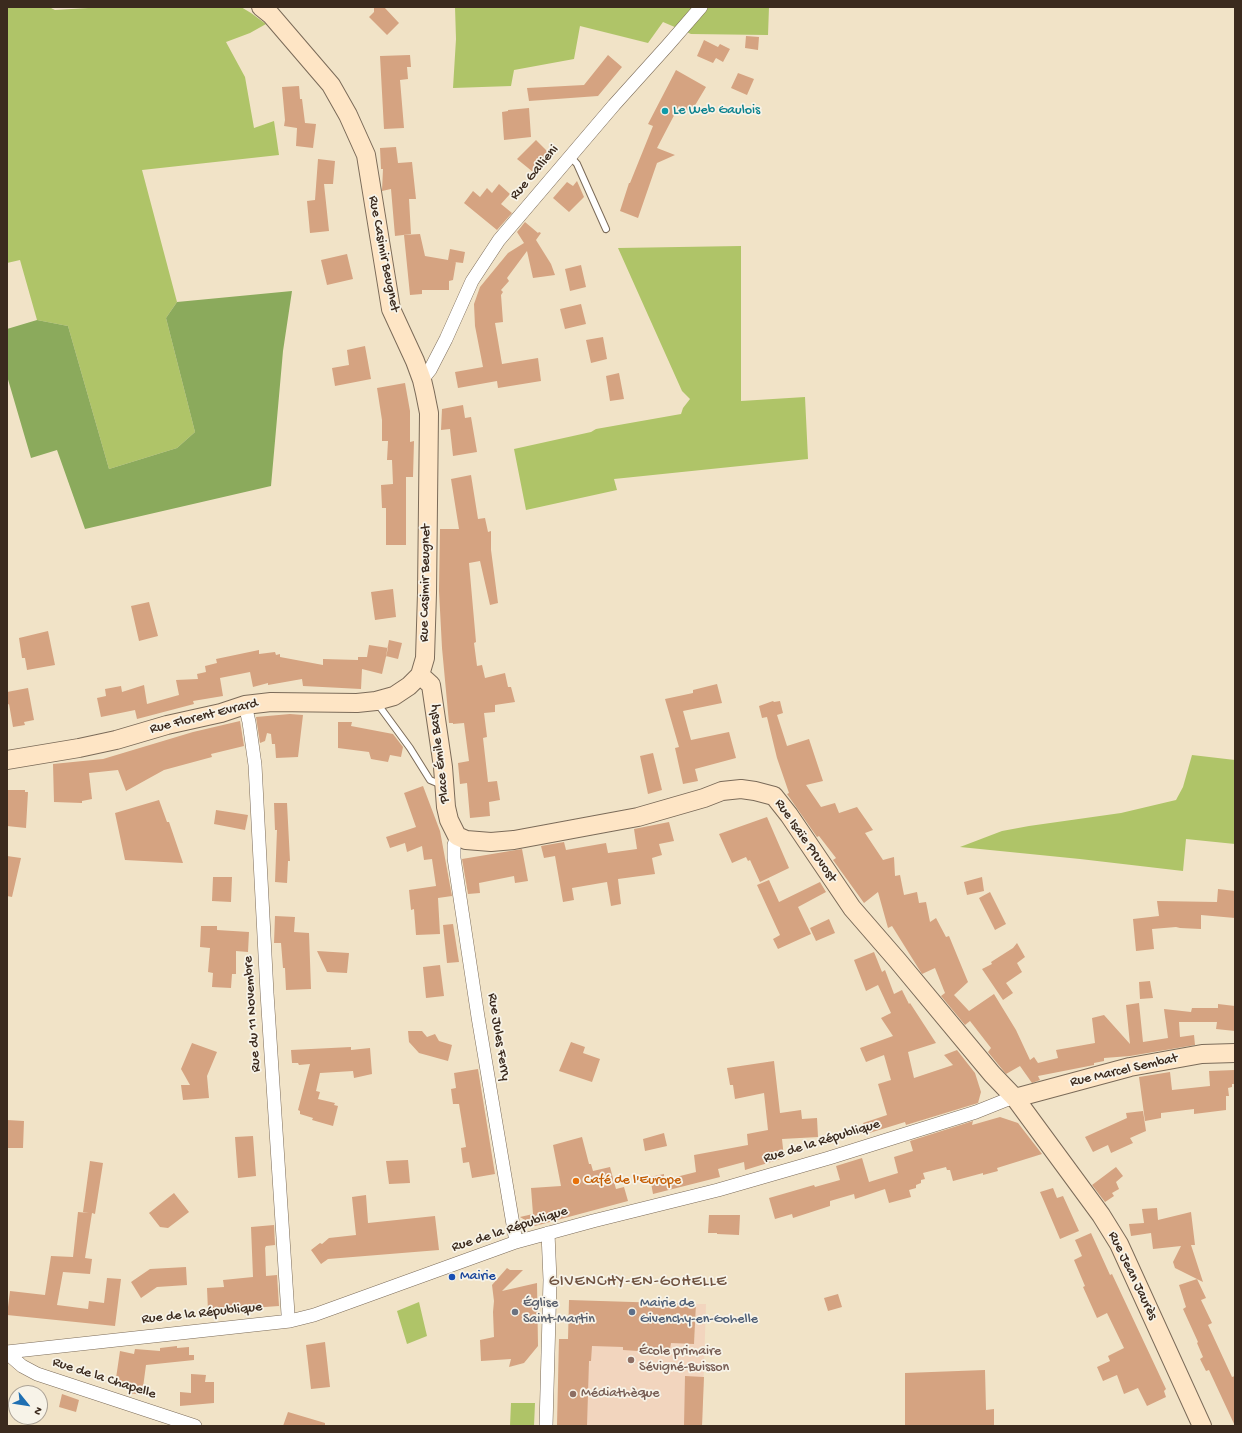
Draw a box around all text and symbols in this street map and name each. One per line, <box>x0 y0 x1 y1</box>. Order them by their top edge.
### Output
place label: Le Web Gaulois <box>673 103 760 119</box>
marker: Le Web Gaulois <box>660 106 670 116</box>
street label: Rue Gallieni <box>507 142 563 204</box>
street label: Rue Casimir Beugnet <box>364 195 402 313</box>
street label: Rue Casimir Beugnet <box>417 524 435 642</box>
street label: Rue Florent Evrard <box>148 695 260 739</box>
street label: Place Émile Basly <box>426 704 454 804</box>
street label: Rue Isaïe Pruvost <box>770 796 840 886</box>
street label: Rue du 11 Novembre <box>241 955 265 1073</box>
street label: Rue Jules Ferry <box>483 992 513 1082</box>
street label: Rue Marcel Sembat <box>1069 1050 1179 1092</box>
street label: Rue de la République <box>762 1116 882 1168</box>
place label: Café de l'Europe <box>584 1173 681 1189</box>
marker: Café de l'Europe <box>571 1176 581 1186</box>
street label: Rue de la République <box>450 1203 570 1257</box>
street label: Rue Jean Jaurès <box>1103 1229 1161 1323</box>
place label: Mairie <box>460 1269 496 1285</box>
marker: Mairie <box>447 1272 457 1282</box>
district label: GIVENCHY-EN-GOHELLE <box>549 1273 727 1293</box>
place label: Église Saint-Martin <box>523 1296 595 1328</box>
place label: Mairie de Givenchy-en-Gohelle <box>640 1296 758 1328</box>
street label: Rue de la République <box>141 1299 263 1329</box>
marker: Église Saint-Martin <box>510 1307 520 1317</box>
marker: Mairie de Givenchy-en-Gohelle <box>627 1307 637 1317</box>
place label: École primaire Sévigné-Buisson <box>639 1344 729 1376</box>
street label: Rue de la Chapelle <box>50 1354 158 1404</box>
marker: École primaire Sévigné-Buisson <box>626 1355 636 1365</box>
north arrow <box>8 1385 48 1425</box>
place label: Médiathèque <box>581 1386 660 1402</box>
marker: Médiathèque <box>568 1389 578 1399</box>
text: N <box>31 1404 45 1417</box>

